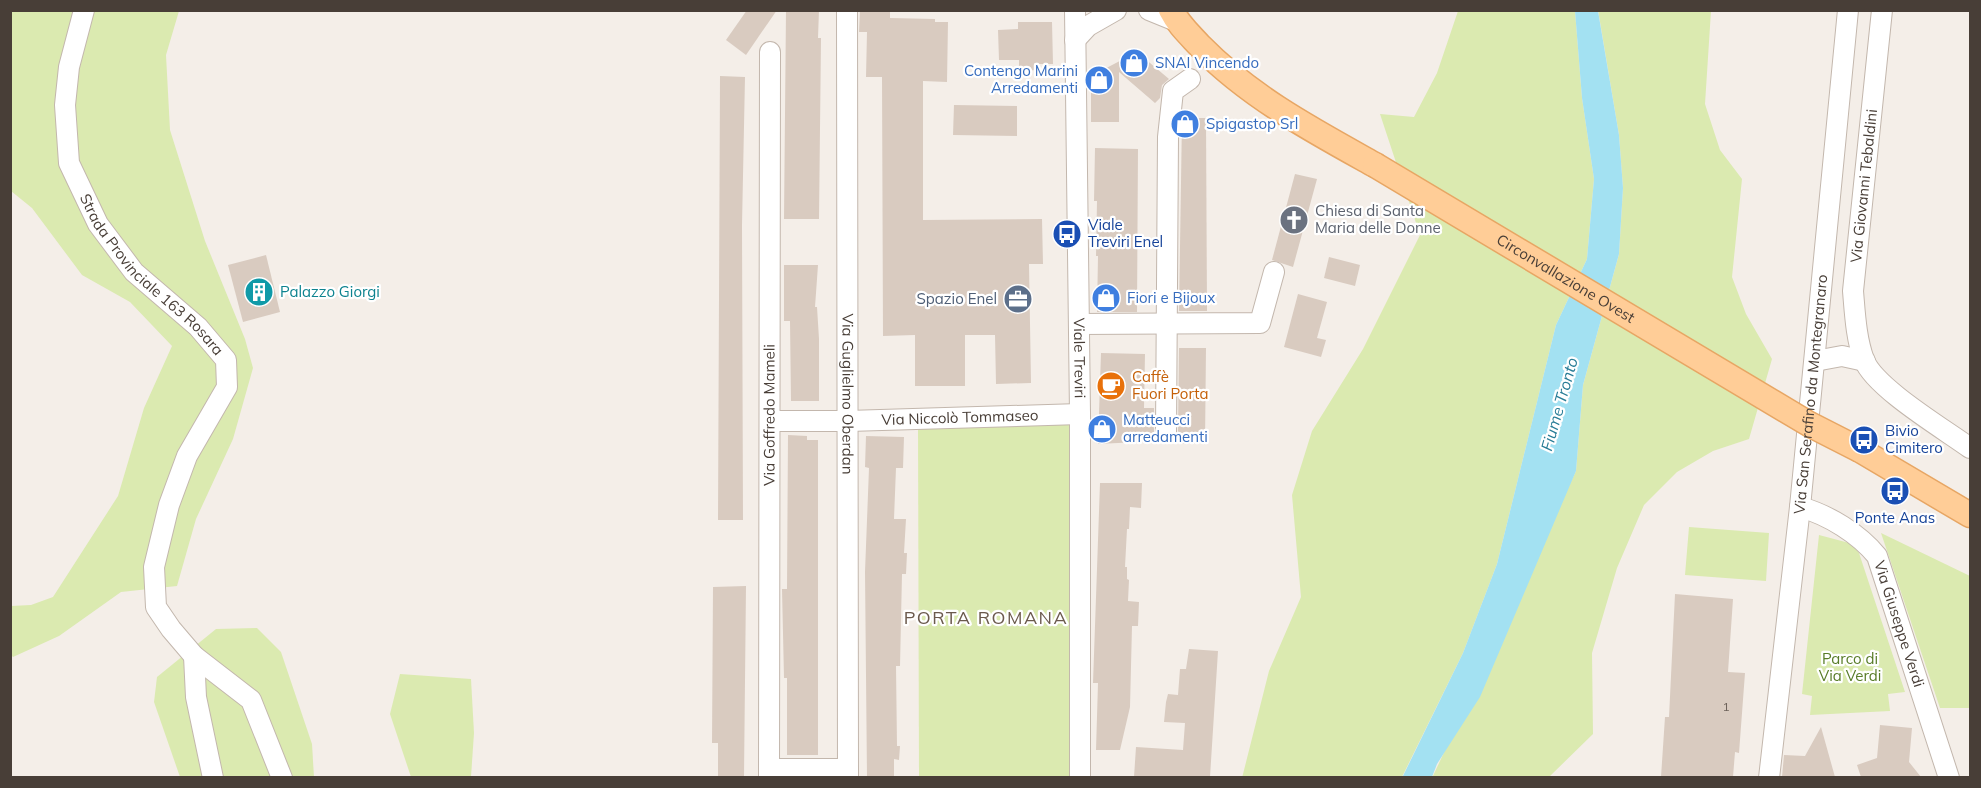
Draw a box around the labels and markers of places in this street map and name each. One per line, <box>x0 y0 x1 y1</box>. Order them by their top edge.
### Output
shop icon: SNAI Vincendo <box>1118 47 1150 79</box>
place label: SNAI Vincendo <box>1155 53 1259 72</box>
place label: Contengo Marini Arredamenti <box>964 61 1078 97</box>
shop icon: Contengo Marini Arredamenti <box>1083 64 1115 96</box>
shop icon: Spigastop Srl <box>1169 108 1201 140</box>
place label: Spigastop Srl <box>1206 114 1298 133</box>
place label: Chiesa di Santa Maria delle Donne <box>1315 201 1441 237</box>
church icon: Chiesa di Santa Maria delle Donne <box>1278 204 1310 236</box>
place label: Viale Treviri Enel <box>1088 215 1163 251</box>
bus stop icon: Viale Treviri Enel <box>1051 218 1083 250</box>
building icon: Palazzo Giorgi <box>243 276 275 308</box>
place label: Palazzo Giorgi <box>280 282 380 301</box>
shop icon: Fiori e Bijoux <box>1090 282 1122 314</box>
office icon: Spazio Enel <box>1002 283 1034 315</box>
place label: Fiori e Bijoux <box>1127 288 1215 307</box>
place label: Spazio Enel <box>916 289 997 308</box>
place label: Caffè Fuori Porta <box>1132 367 1209 403</box>
cafe icon: Caffè Fuori Porta <box>1095 370 1127 402</box>
place label: Matteucci arredamenti <box>1123 410 1208 446</box>
shop icon: Matteucci arredamenti <box>1086 413 1118 445</box>
place label: Bivio Cimitero <box>1885 421 1943 457</box>
bus stop icon: Bivio Cimitero <box>1848 424 1880 456</box>
bus stop icon: Ponte Anas <box>1879 475 1911 507</box>
place label: Ponte Anas <box>1855 508 1935 527</box>

